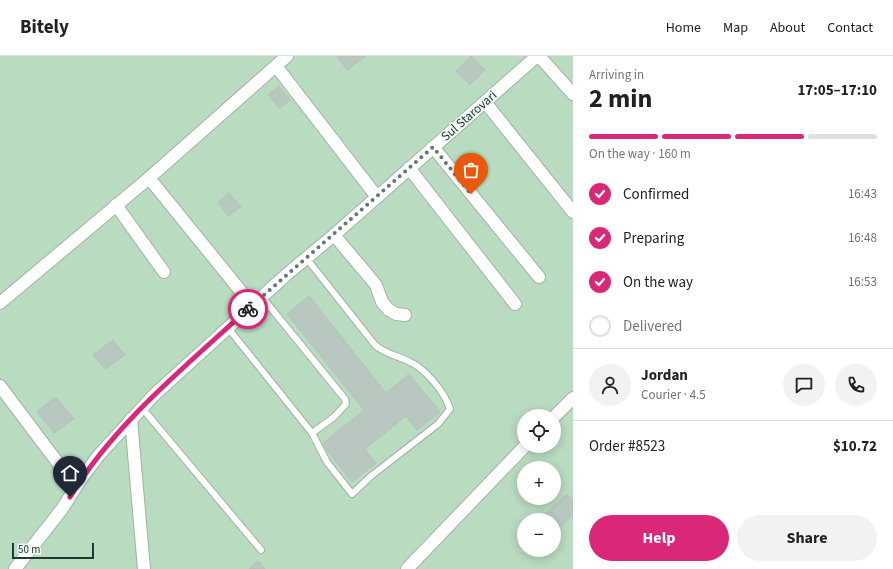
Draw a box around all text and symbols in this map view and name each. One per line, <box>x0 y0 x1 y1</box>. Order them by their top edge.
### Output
text: Bitely <box>20 14 69 41</box>
text: Home <box>666 18 701 38</box>
text: Map <box>723 18 748 38</box>
text: About <box>770 18 805 38</box>
text: Contact <box>827 18 873 38</box>
text: Arriving in <box>589 66 644 84</box>
text: 2 min <box>589 80 652 117</box>
text: 17:05–17:10 <box>797 80 877 101</box>
street label: Sul Starovari <box>437 87 501 145</box>
text: On the way · 160 m <box>589 145 691 163</box>
pin <box>454 153 488 194</box>
icon: bag <box>460 159 482 181</box>
icon: check <box>589 183 611 205</box>
text: Confirmed <box>623 184 689 205</box>
text: 16:43 <box>848 185 877 203</box>
icon: check <box>589 227 611 249</box>
text: Preparing <box>623 228 684 249</box>
text: 16:48 <box>848 229 877 247</box>
icon: check <box>589 271 611 293</box>
text: On the way <box>623 272 693 293</box>
text: 16:53 <box>848 273 877 291</box>
courier <box>228 289 268 329</box>
icon: bike <box>237 298 259 320</box>
text: Delivered <box>623 316 682 337</box>
button: person <box>589 364 631 406</box>
button: chat <box>783 364 825 406</box>
button: phone <box>835 364 877 406</box>
text: Jordan <box>641 365 688 386</box>
text: Courier · 4.5 <box>641 386 706 404</box>
map controls <box>517 409 561 557</box>
button: locate <box>517 409 561 453</box>
text: Order #8523 <box>589 436 665 457</box>
text: $10.72 <box>833 436 877 457</box>
pin <box>53 456 87 497</box>
button: + <box>517 461 561 505</box>
icon: home <box>59 462 81 484</box>
button: − <box>517 513 561 557</box>
button: Help <box>589 515 729 561</box>
button: Share <box>737 515 877 561</box>
scale bar <box>12 541 94 560</box>
text: 50 m <box>18 542 40 557</box>

